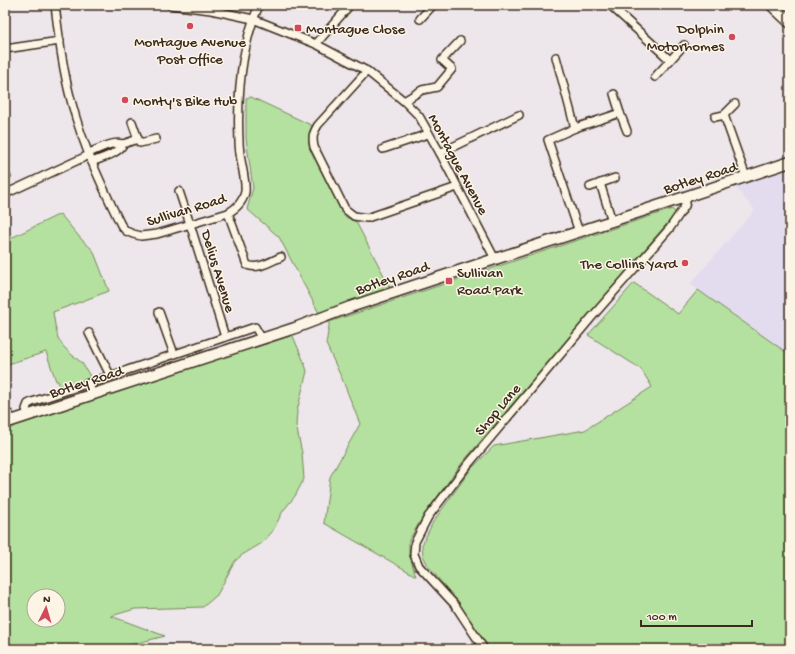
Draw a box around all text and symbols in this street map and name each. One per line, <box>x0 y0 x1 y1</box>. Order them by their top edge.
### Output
marker: Montague Avenue Post Office <box>185 21 195 31</box>
place label: Montague Close <box>306 21 405 39</box>
place label: Dolphin Motorhomes <box>647 21 724 56</box>
marker: Montague Close <box>293 23 303 33</box>
marker: Dolphin Motorhomes <box>727 32 737 42</box>
place label: Montague Avenue Post Office <box>134 34 246 69</box>
place label: Monty's Bike Hub <box>133 93 237 111</box>
marker: Monty's Bike Hub <box>120 95 130 105</box>
street label: Montague Avenue <box>423 111 492 219</box>
street label: Botley Road <box>661 158 741 200</box>
street label: Sullivan Road <box>145 190 230 232</box>
street label: Delius Avenue <box>196 227 238 315</box>
place label: The Collins Yard <box>580 256 678 274</box>
street label: Botley Road <box>353 258 433 300</box>
marker: The Collins Yard <box>680 258 690 268</box>
place label: Sullivan Road Park <box>457 265 523 300</box>
marker: Sullivan Road Park <box>444 276 454 286</box>
street label: Botley Road <box>47 362 127 404</box>
street label: Shop Lane <box>472 380 526 440</box>
north arrow <box>26 588 66 628</box>
text: N <box>43 594 51 606</box>
scale bar <box>641 602 752 628</box>
text: 100 m <box>646 611 677 625</box>

